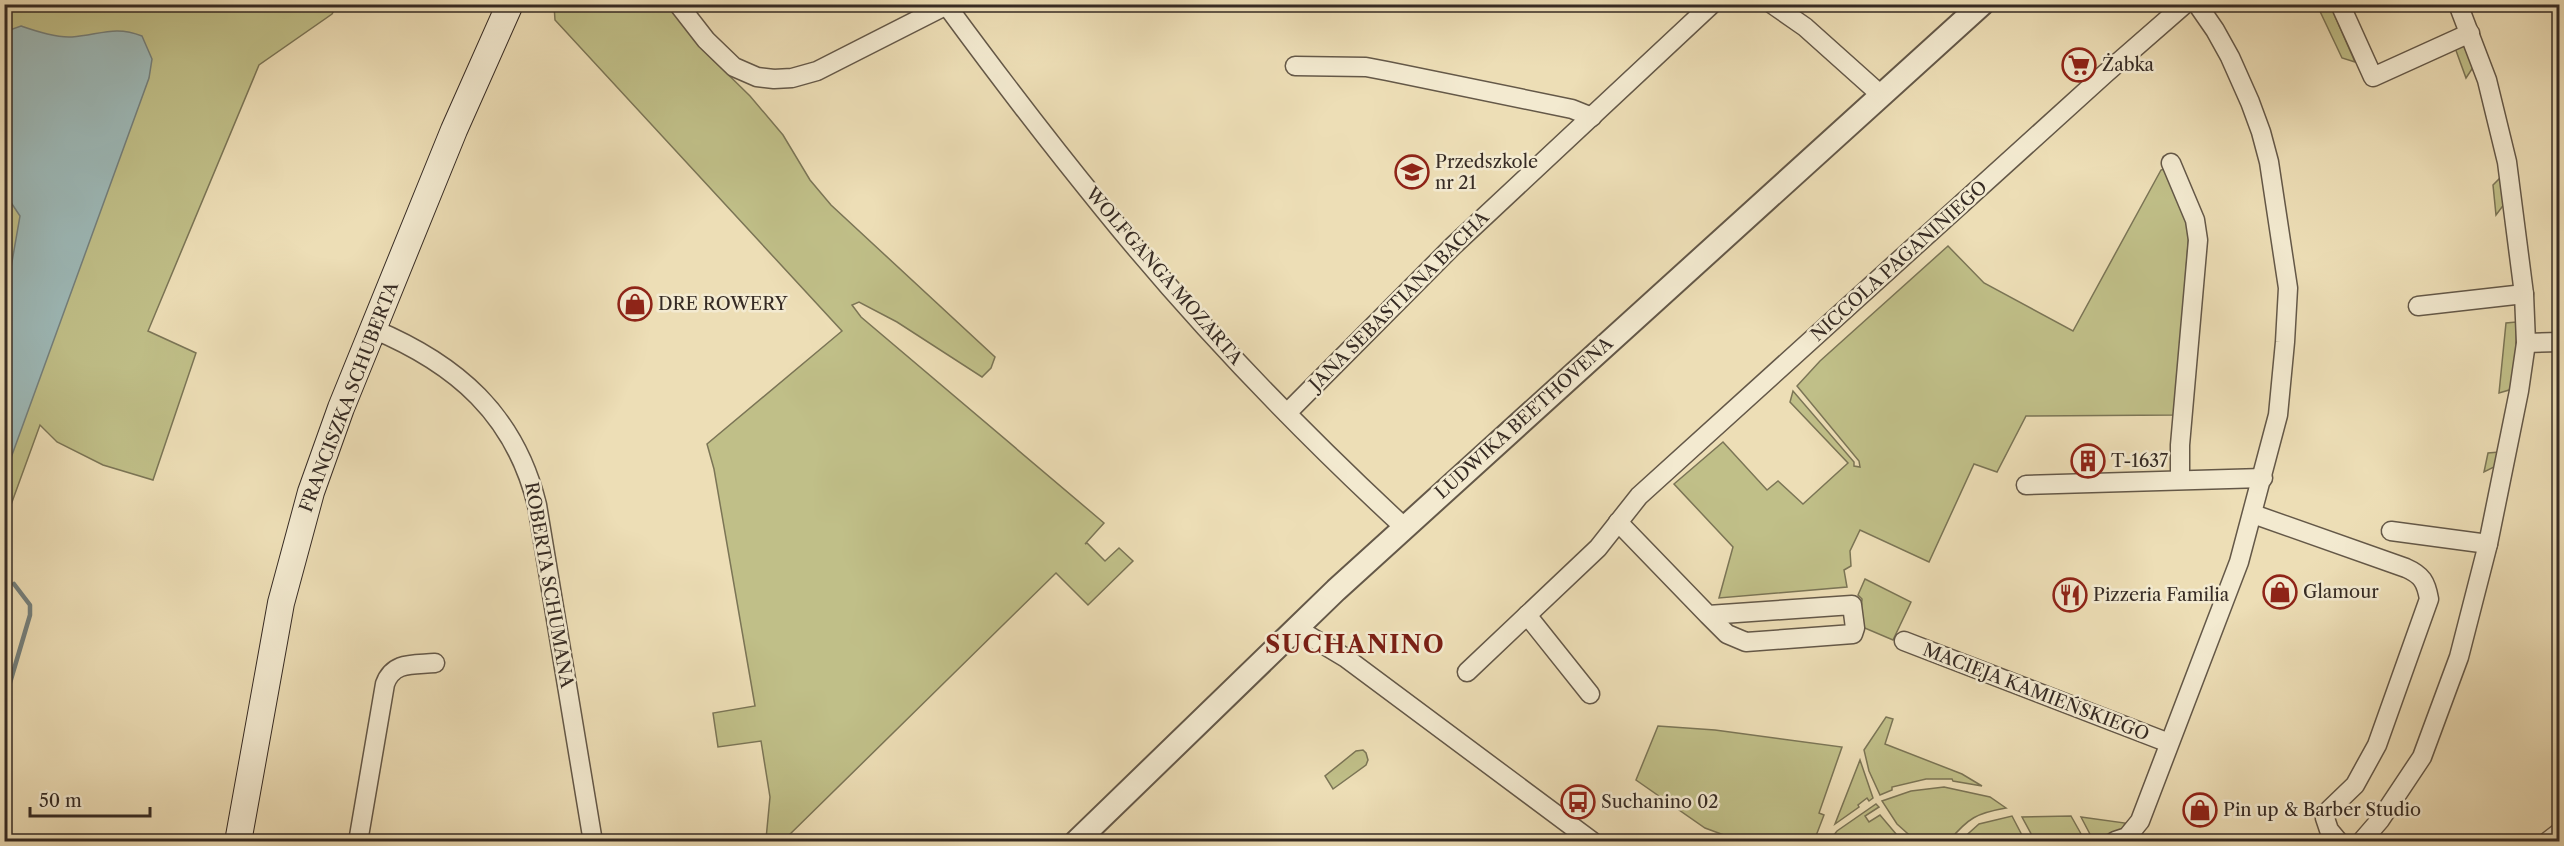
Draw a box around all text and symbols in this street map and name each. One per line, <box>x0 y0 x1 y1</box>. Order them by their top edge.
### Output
supermarket icon: Żabka <box>2061 47 2097 83</box>
place label: Żabka <box>2102 53 2155 76</box>
place label: Przedszkole nr 21 <box>1435 151 1538 194</box>
school or university icon: Przedszkole nr 21 <box>1394 154 1430 190</box>
street label: NICCOLA PAGANINIEGO <box>1806 176 1992 346</box>
street label: WOLFGANGA MOZARTA <box>1080 182 1248 370</box>
street label: JANA SEBASTIANA BACHA <box>1303 206 1494 397</box>
street label: FRANCISZKA SCHUBERTA <box>295 278 403 515</box>
shop icon: DRE ROWERY <box>617 286 653 322</box>
place label: DRE ROWERY <box>658 293 789 315</box>
street label: LUDWIKA BEETHOVENA <box>1431 332 1618 504</box>
building icon: T-1637 <box>2070 443 2106 479</box>
place label: T-1637 <box>2111 450 2168 472</box>
street label: ROBERTA SCHUMANA <box>520 480 578 690</box>
shop icon: Glamour <box>2262 574 2298 610</box>
restaurant icon: Pizzeria Familia <box>2052 577 2088 613</box>
place label: Glamour <box>2303 581 2379 603</box>
place label: Pizzeria Familia <box>2093 584 2230 606</box>
district label: SUCHANINO <box>1265 630 1445 659</box>
street label: MACIEJA KAMIEŃSKIEGO <box>1920 638 2153 745</box>
scale bar <box>30 780 150 818</box>
bus stop icon: Suchanino 02 <box>1560 784 1596 820</box>
text: 50 m <box>39 790 82 812</box>
place label: Suchanino 02 <box>1601 791 1719 813</box>
shop icon: Pin up & Barber Studio <box>2182 792 2218 828</box>
place label: Pin up & Barber Studio <box>2223 799 2421 821</box>

